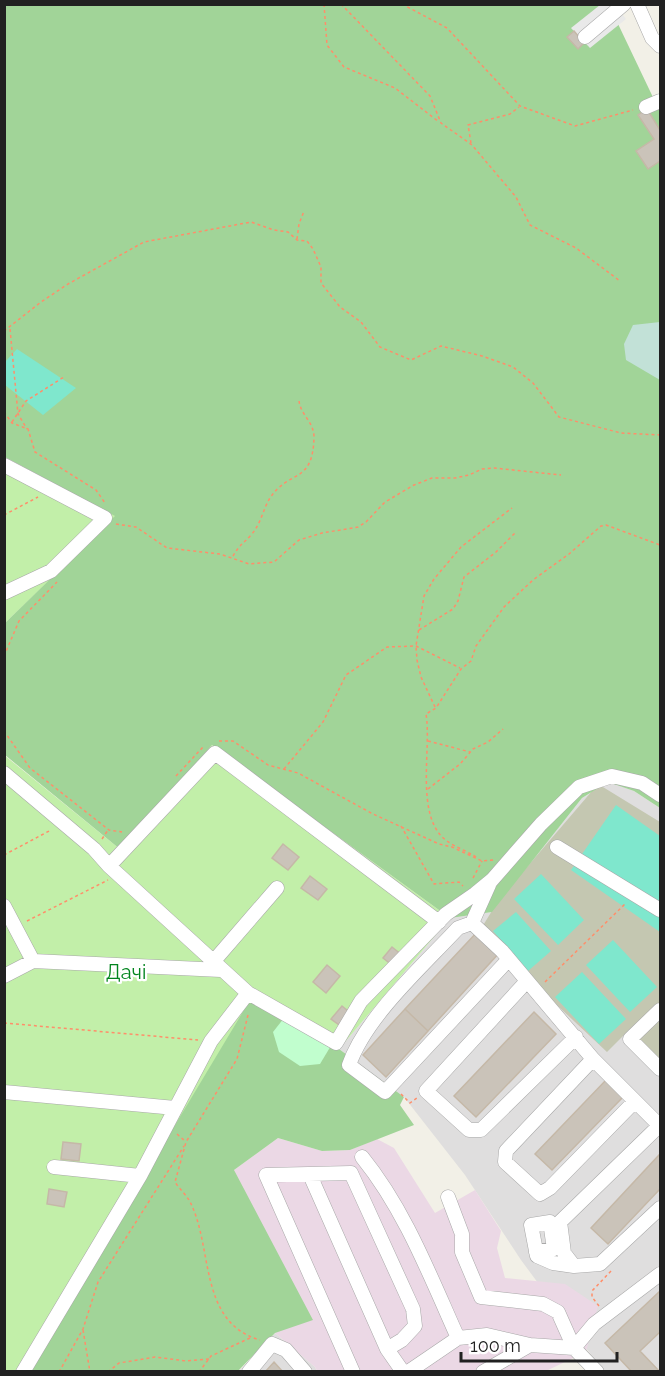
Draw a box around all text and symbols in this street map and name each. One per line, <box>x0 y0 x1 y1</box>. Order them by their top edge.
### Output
park label: Дачі <box>106 960 146 984</box>
scale bar <box>461 1325 617 1363</box>
text: 100 m <box>470 1335 521 1356</box>

